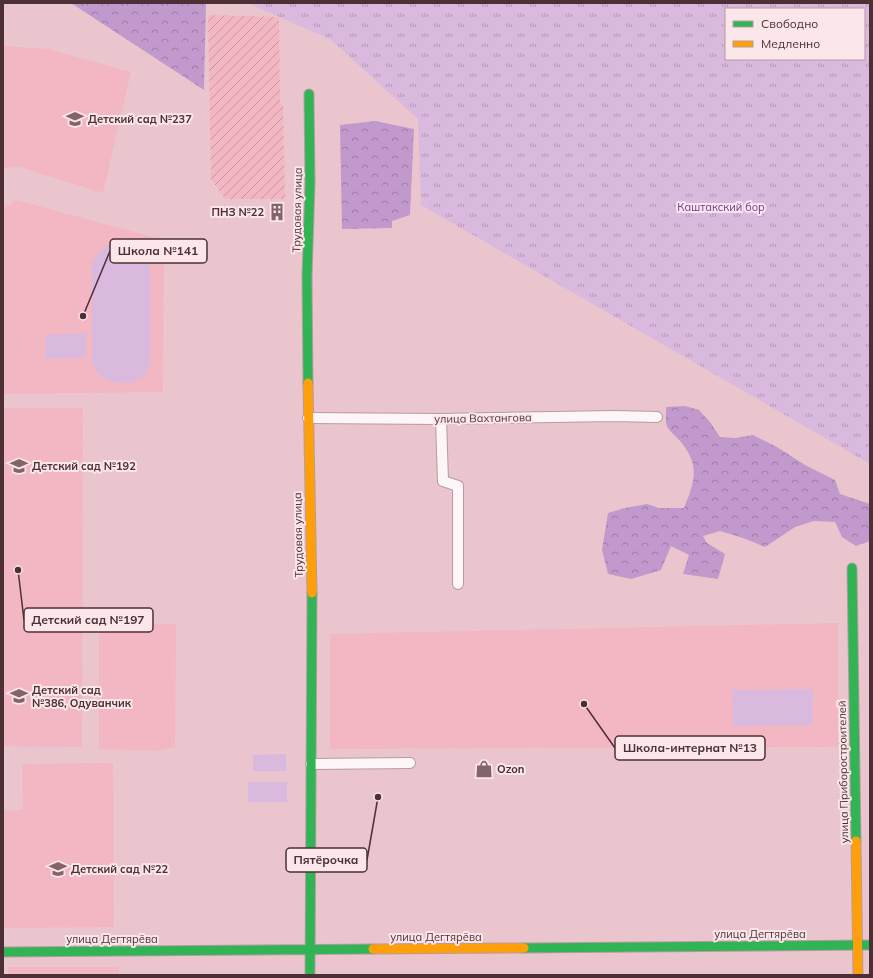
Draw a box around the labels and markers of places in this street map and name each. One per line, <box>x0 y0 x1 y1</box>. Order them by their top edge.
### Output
school or university icon: Детский сад №237 <box>65 109 85 129</box>
place label: Детский сад №237 <box>88 112 192 126</box>
building icon: ПНЗ №22 <box>267 202 287 222</box>
place label: ПНЗ №22 <box>211 205 264 219</box>
callout: Школа №141 <box>110 239 207 263</box>
school or university icon: Детский сад №192 <box>9 456 29 476</box>
place label: Детский сад №192 <box>32 459 136 473</box>
callout: Детский сад №197 <box>24 608 153 632</box>
place label: Детский сад №386, Одуванчик <box>32 683 132 710</box>
school or university icon: Детский сад №386, Одуванчик <box>9 686 29 706</box>
callout: Школа-интернат №13 <box>615 736 765 760</box>
shop icon: Ozon <box>474 759 494 779</box>
place label: Ozon <box>497 762 524 776</box>
callout: Пятёрочка <box>286 848 367 872</box>
school or university icon: Детский сад №22 <box>48 859 68 879</box>
place label: Детский сад №22 <box>71 862 169 876</box>

